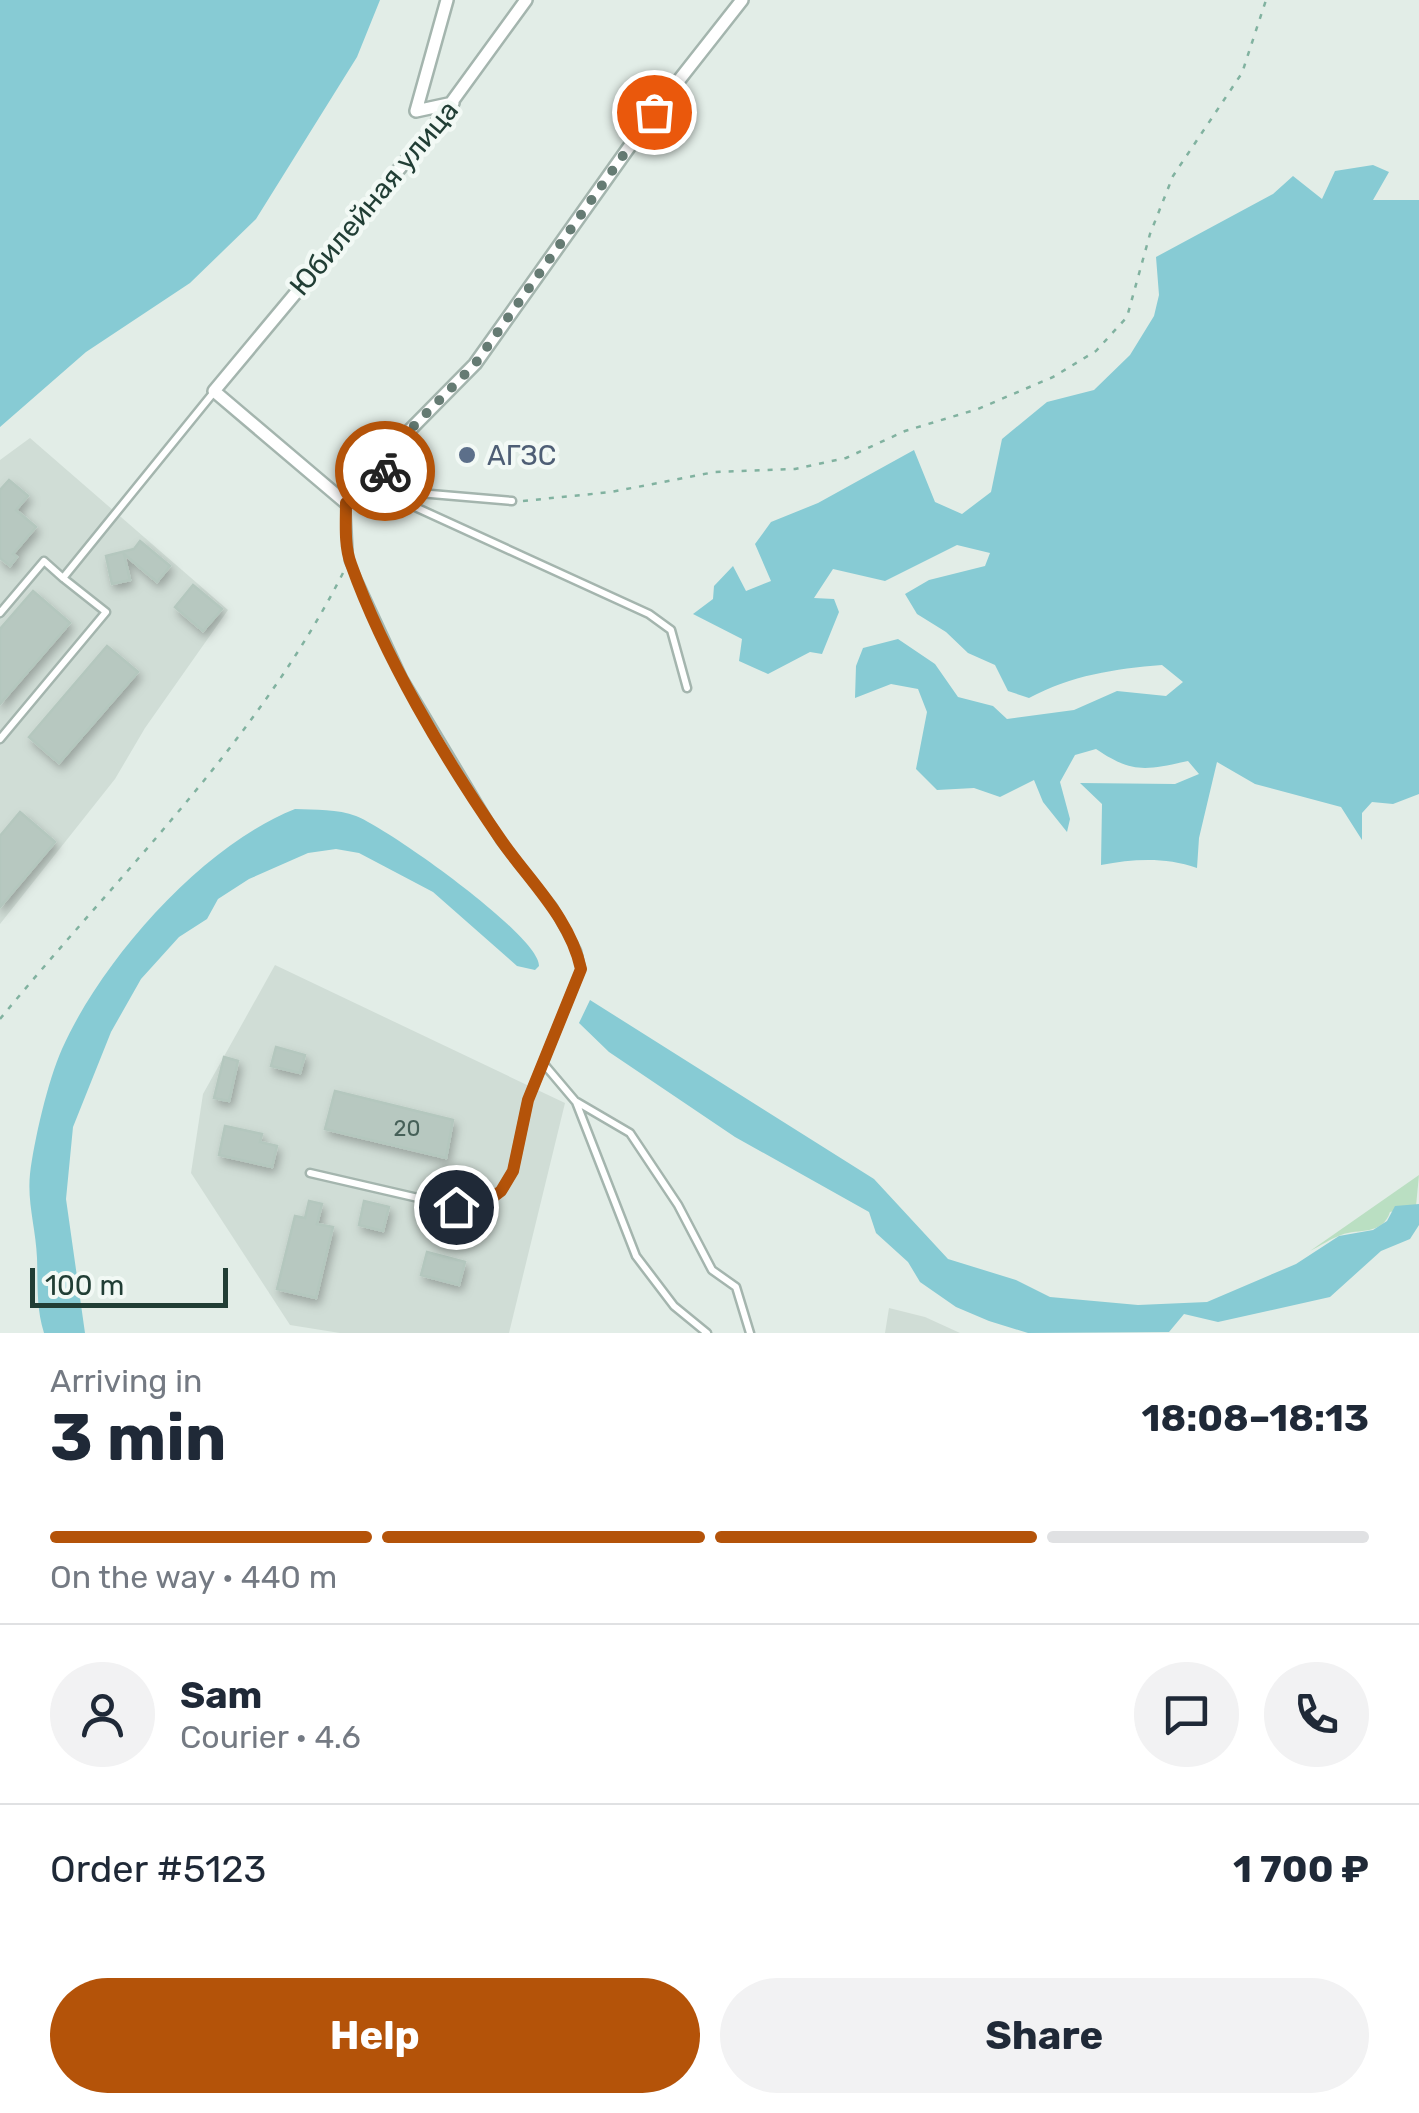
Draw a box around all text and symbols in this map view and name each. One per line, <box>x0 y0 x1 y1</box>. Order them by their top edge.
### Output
pin <box>612 70 697 155</box>
icon: bag <box>627 85 682 140</box>
street label: Юбилейная улица <box>283 94 465 302</box>
courier <box>335 421 435 521</box>
place label: АГЗС <box>487 439 556 472</box>
icon: bike <box>358 444 413 499</box>
marker: АГЗС <box>456 444 478 466</box>
house number: 20 <box>394 1115 420 1142</box>
pin <box>414 1165 499 1250</box>
icon: home <box>429 1180 484 1235</box>
scale bar <box>30 1263 228 1308</box>
text: 100 m <box>45 1269 124 1302</box>
text: Arriving in <box>50 1362 202 1400</box>
text: 18:08–18:13 <box>1142 1395 1369 1441</box>
text: 3 min <box>50 1399 227 1476</box>
text: On the way · 440 m <box>50 1558 337 1596</box>
button: person <box>50 1662 155 1767</box>
button: chat <box>1134 1662 1239 1767</box>
button: phone <box>1264 1662 1369 1767</box>
text: Sam <box>180 1672 262 1718</box>
text: Courier · 4.6 <box>180 1718 361 1756</box>
text: Order #5123 <box>50 1846 266 1892</box>
text: 1 700 ₽ <box>1233 1846 1369 1892</box>
button: Help <box>50 1978 700 2093</box>
button: Share <box>720 1978 1369 2093</box>

